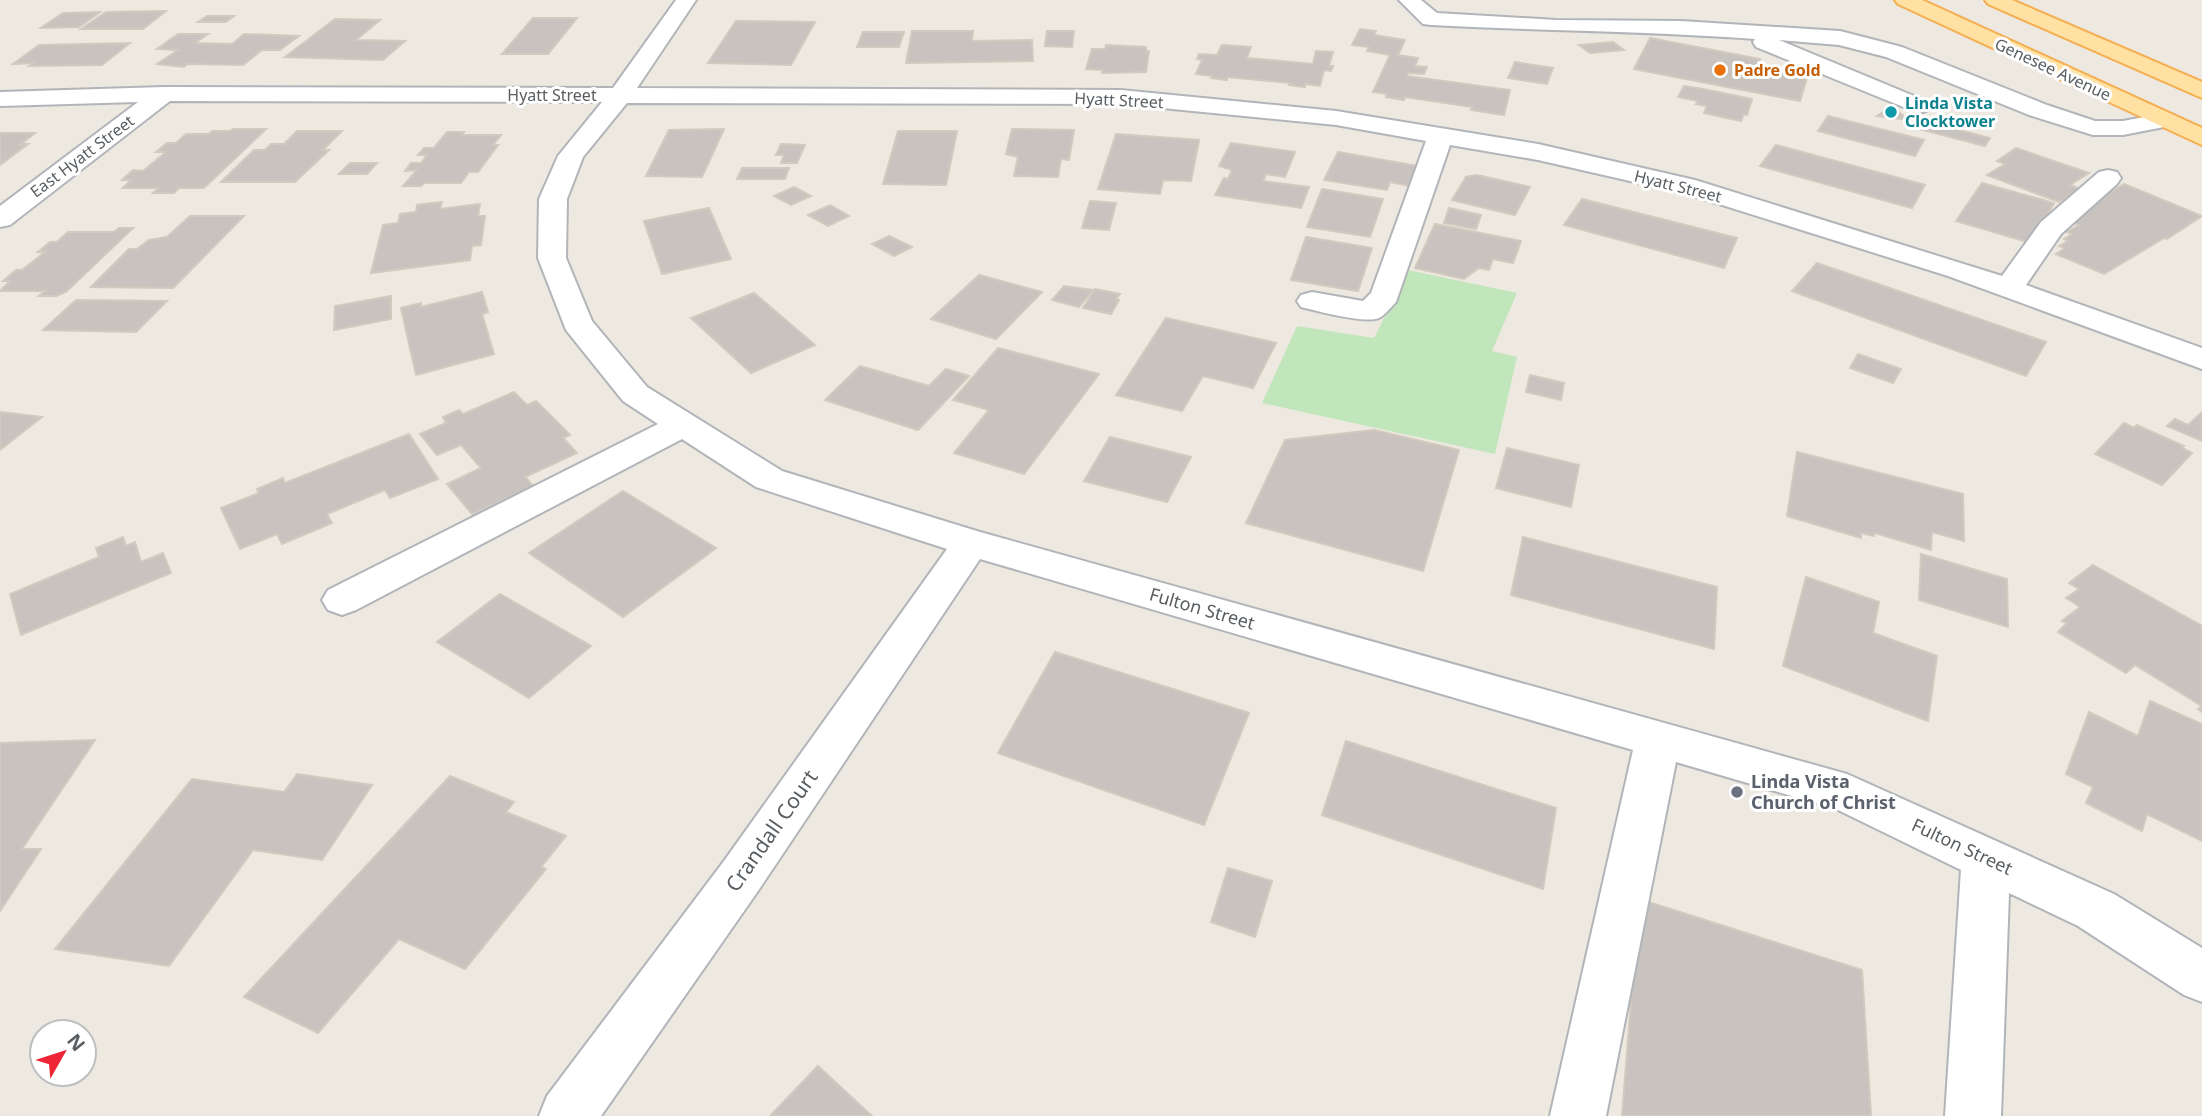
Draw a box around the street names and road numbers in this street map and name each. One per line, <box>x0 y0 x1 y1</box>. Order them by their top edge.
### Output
street label: Genesee Avenue <box>1991 32 2115 106</box>
street label: Hyatt Street <box>507 84 597 106</box>
street label: Hyatt Street <box>1074 87 1164 113</box>
street label: East Hyatt Street <box>26 110 139 202</box>
street label: Hyatt Street <box>1632 165 1724 208</box>
street label: Fulton Street <box>1147 582 1258 635</box>
street label: Crandall Court <box>719 764 824 897</box>
street label: Fulton Street <box>1908 812 2017 880</box>

